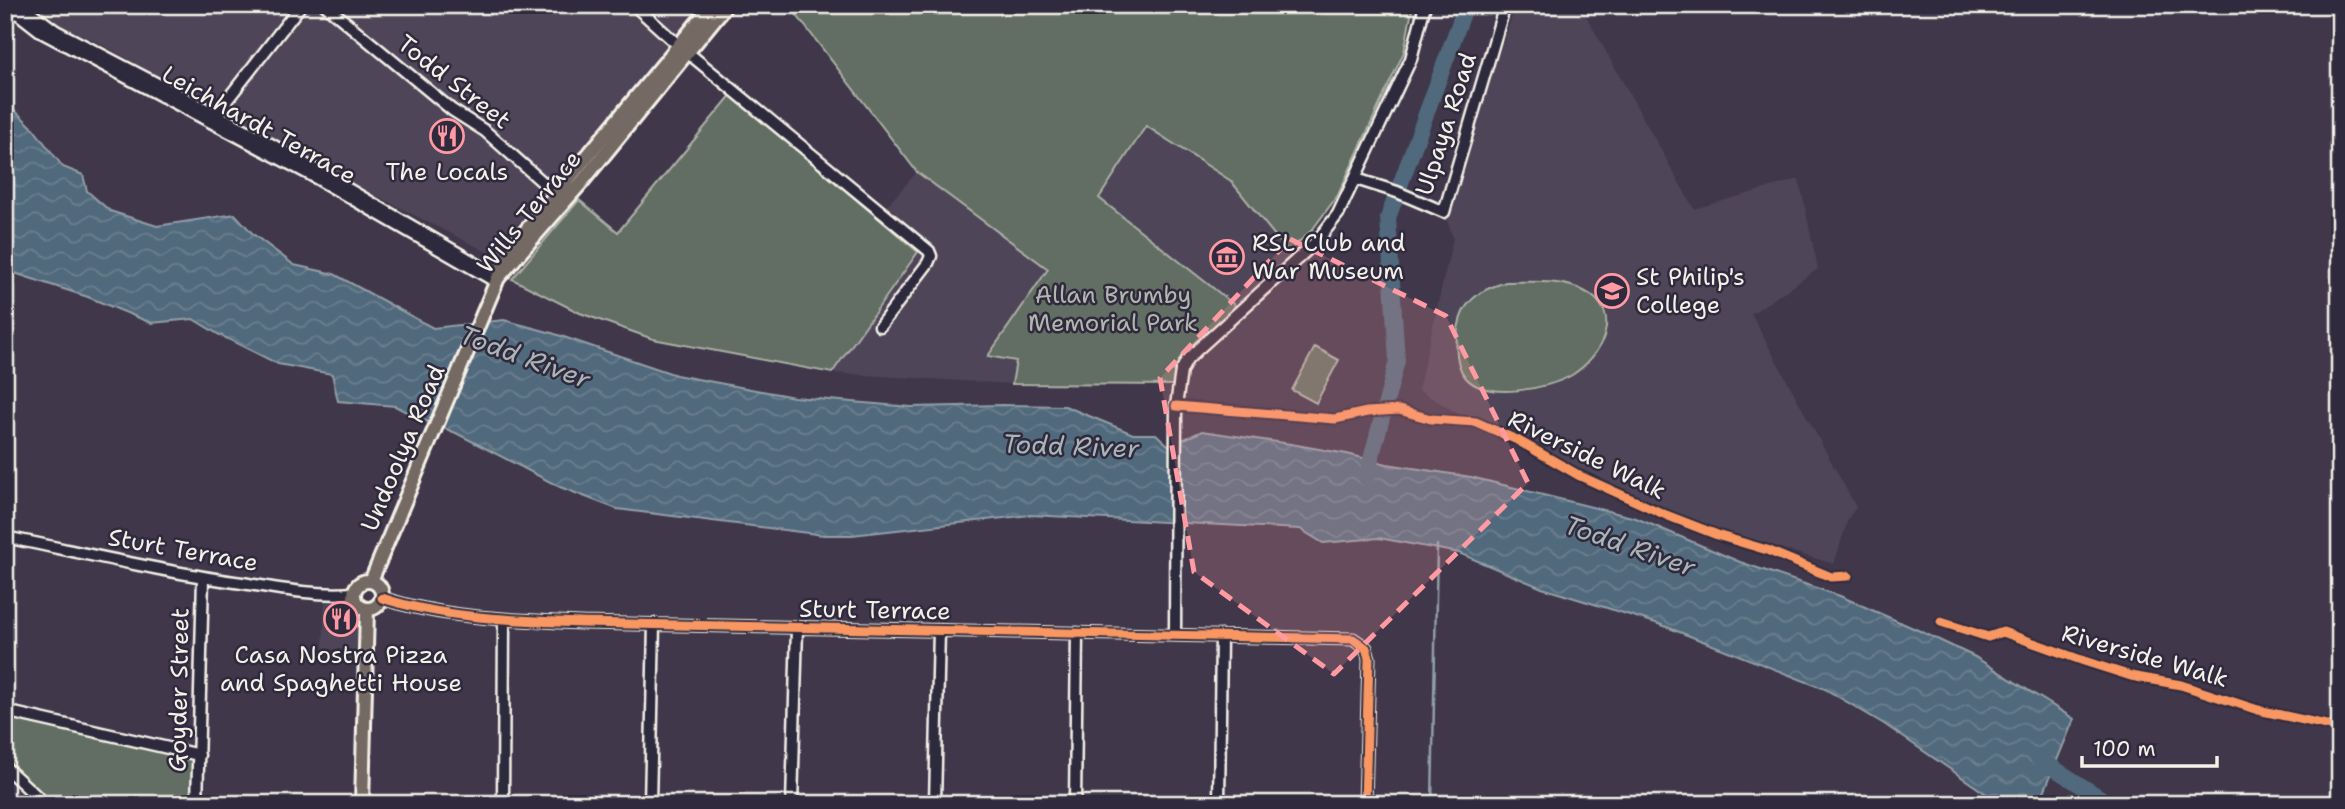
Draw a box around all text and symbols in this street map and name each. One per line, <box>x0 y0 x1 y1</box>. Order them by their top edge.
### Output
street label: Todd Street <box>391 28 517 136</box>
street label: Ulpaya Road <box>1408 49 1484 199</box>
street label: Leichhardt Terrace <box>156 58 362 192</box>
restaurant icon: The Locals <box>428 117 466 155</box>
street label: Wills Terrace <box>470 144 588 280</box>
place label: The Locals <box>385 156 509 188</box>
place label: RSL Club and War Museum <box>1252 227 1406 287</box>
museum icon: RSL Club and War Museum <box>1208 238 1246 276</box>
place label: St Philip's College <box>1636 261 1745 321</box>
school or university icon: St Philip's College <box>1593 272 1631 310</box>
park label: Allan Brumby Memorial Park <box>1028 279 1198 339</box>
water label: Todd River <box>455 317 596 397</box>
street label: Undoolya Road <box>353 360 453 536</box>
street label: Riverside Walk <box>1503 403 1671 507</box>
water label: Todd River <box>1002 426 1141 465</box>
water label: Todd River <box>1560 507 1701 585</box>
street label: Sturt Terrace <box>106 521 260 579</box>
street label: Sturt Terrace <box>799 593 951 627</box>
restaurant icon: Casa Nostra Pizza and Spaghetti House <box>322 600 360 638</box>
street label: Goyder Street <box>162 607 196 773</box>
street label: Riverside Walk <box>2058 617 2232 695</box>
place label: Casa Nostra Pizza and Spaghetti House <box>220 639 462 699</box>
scale bar <box>2082 725 2217 769</box>
text: 100 m <box>2093 735 2156 763</box>

